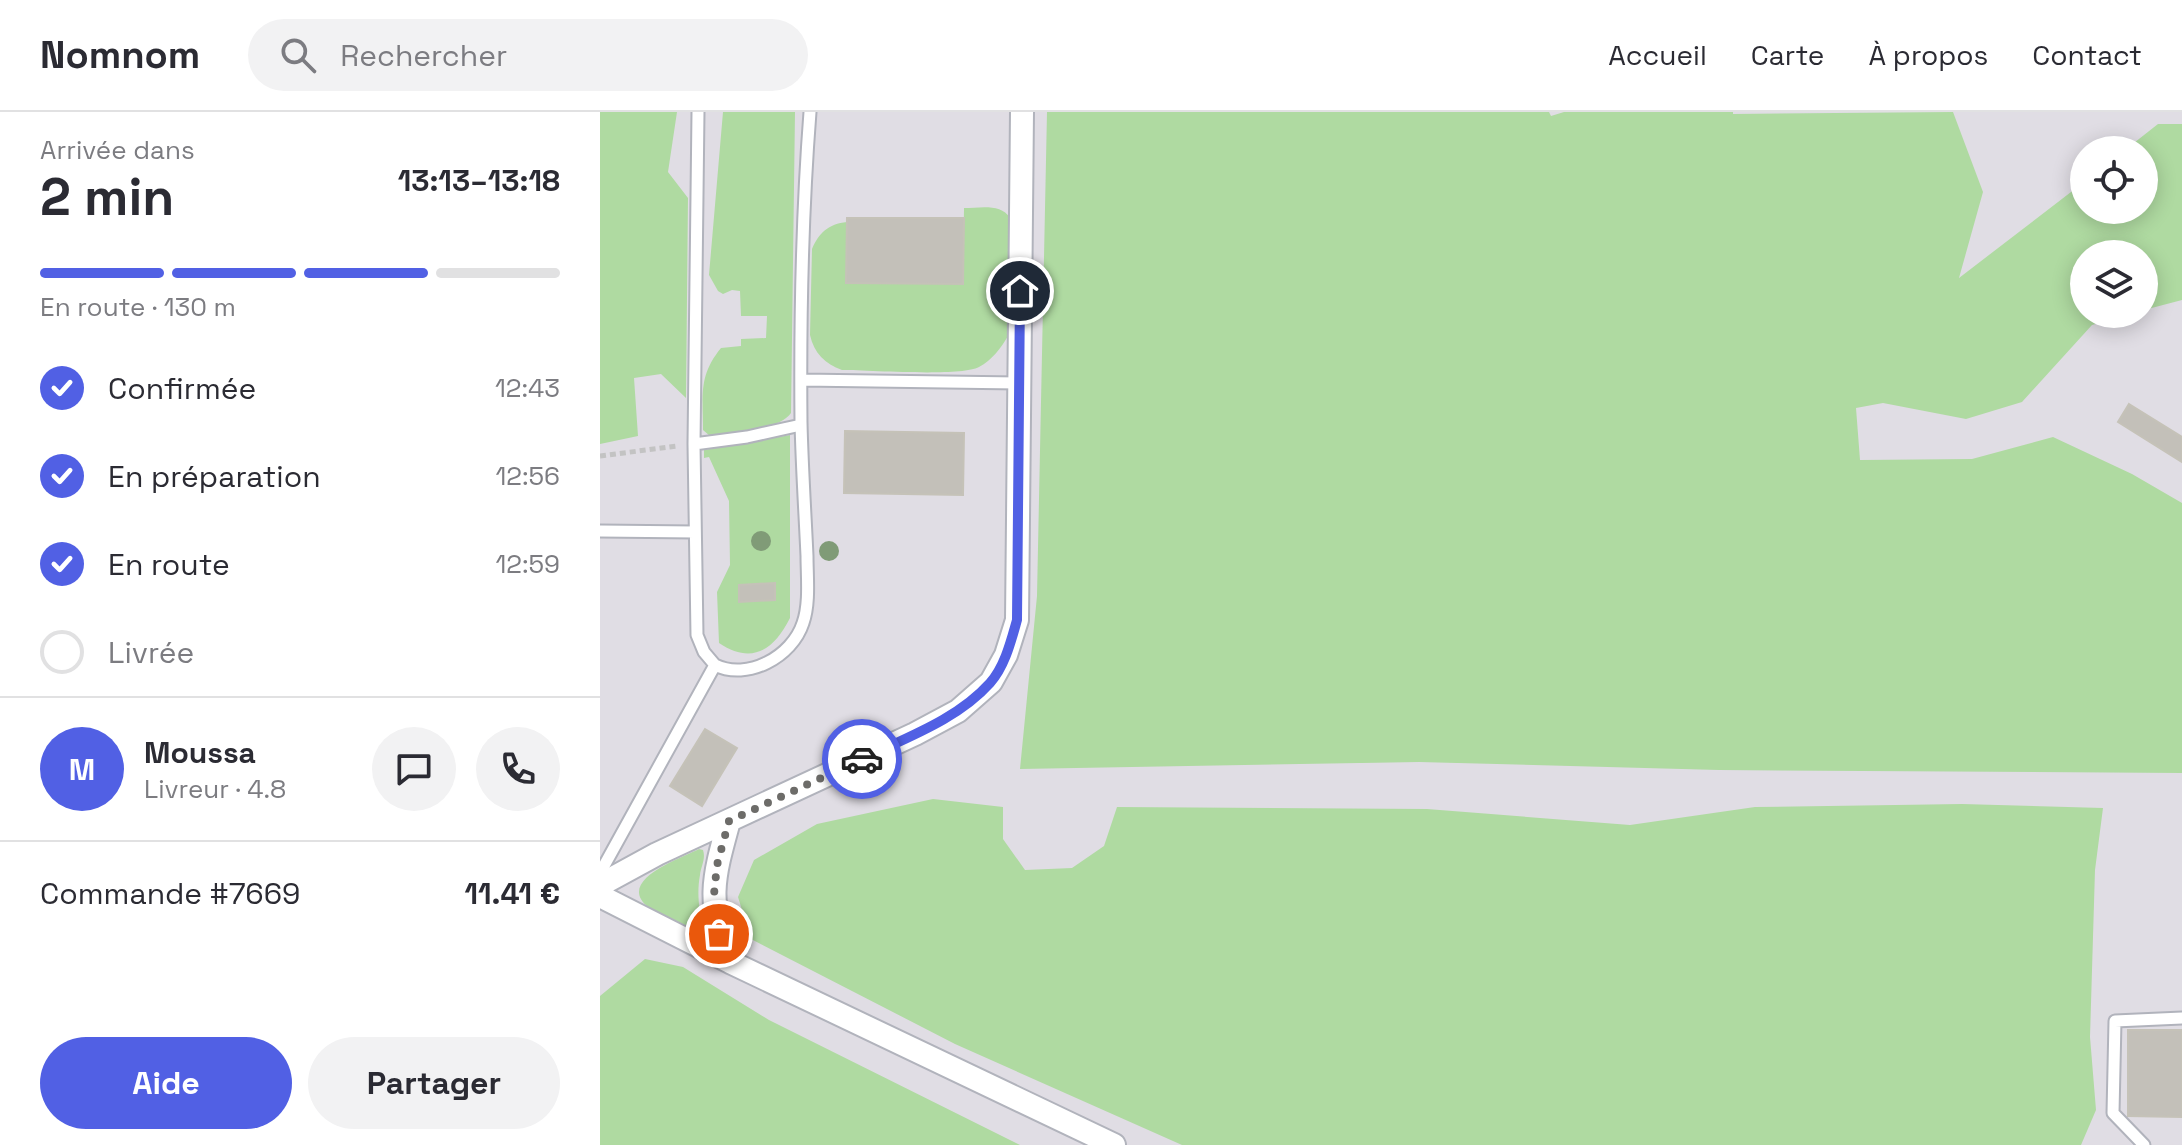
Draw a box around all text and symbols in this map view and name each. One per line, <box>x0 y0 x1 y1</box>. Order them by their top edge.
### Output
search box <box>248 19 808 91</box>
text: Nomnom <box>40 31 200 79</box>
icon: search <box>276 33 320 77</box>
text: Rechercher <box>340 36 507 75</box>
text: Accueil <box>1608 37 1707 73</box>
text: Carte <box>1751 37 1824 73</box>
text: À propos <box>1868 37 1988 73</box>
text: Contact <box>2032 37 2142 73</box>
text: Arrivée dans <box>40 133 195 167</box>
map controls <box>2070 136 2158 328</box>
button: locate <box>2070 136 2158 224</box>
text: 13:13–13:18 <box>398 161 560 200</box>
text: 2 min <box>40 164 174 230</box>
button: layers <box>2070 240 2158 328</box>
pin <box>986 257 1054 325</box>
icon: home <box>998 269 1042 313</box>
text: En route · 130 m <box>40 290 236 324</box>
icon: check <box>40 366 84 410</box>
text: Confirmée <box>108 369 256 408</box>
text: 12:43 <box>495 371 560 405</box>
icon: check <box>40 454 84 498</box>
text: En préparation <box>108 457 321 496</box>
text: 12:56 <box>495 459 560 493</box>
icon: check <box>40 542 84 586</box>
text: En route <box>108 545 230 584</box>
text: 12:59 <box>495 547 560 581</box>
text: Livrée <box>108 633 194 672</box>
courier <box>822 719 902 799</box>
button: chat <box>372 727 456 811</box>
button: phone <box>476 727 560 811</box>
text: Moussa <box>144 733 256 772</box>
icon: car <box>840 737 884 781</box>
text: M <box>69 750 95 789</box>
text: Livreur · 4.8 <box>144 772 286 806</box>
text: Commande #7669 <box>40 874 300 913</box>
text: 11.41 € <box>464 874 560 913</box>
pin <box>685 900 753 968</box>
icon: bag <box>697 912 741 956</box>
button: Aide <box>40 1037 292 1129</box>
button: Partager <box>308 1037 560 1129</box>

